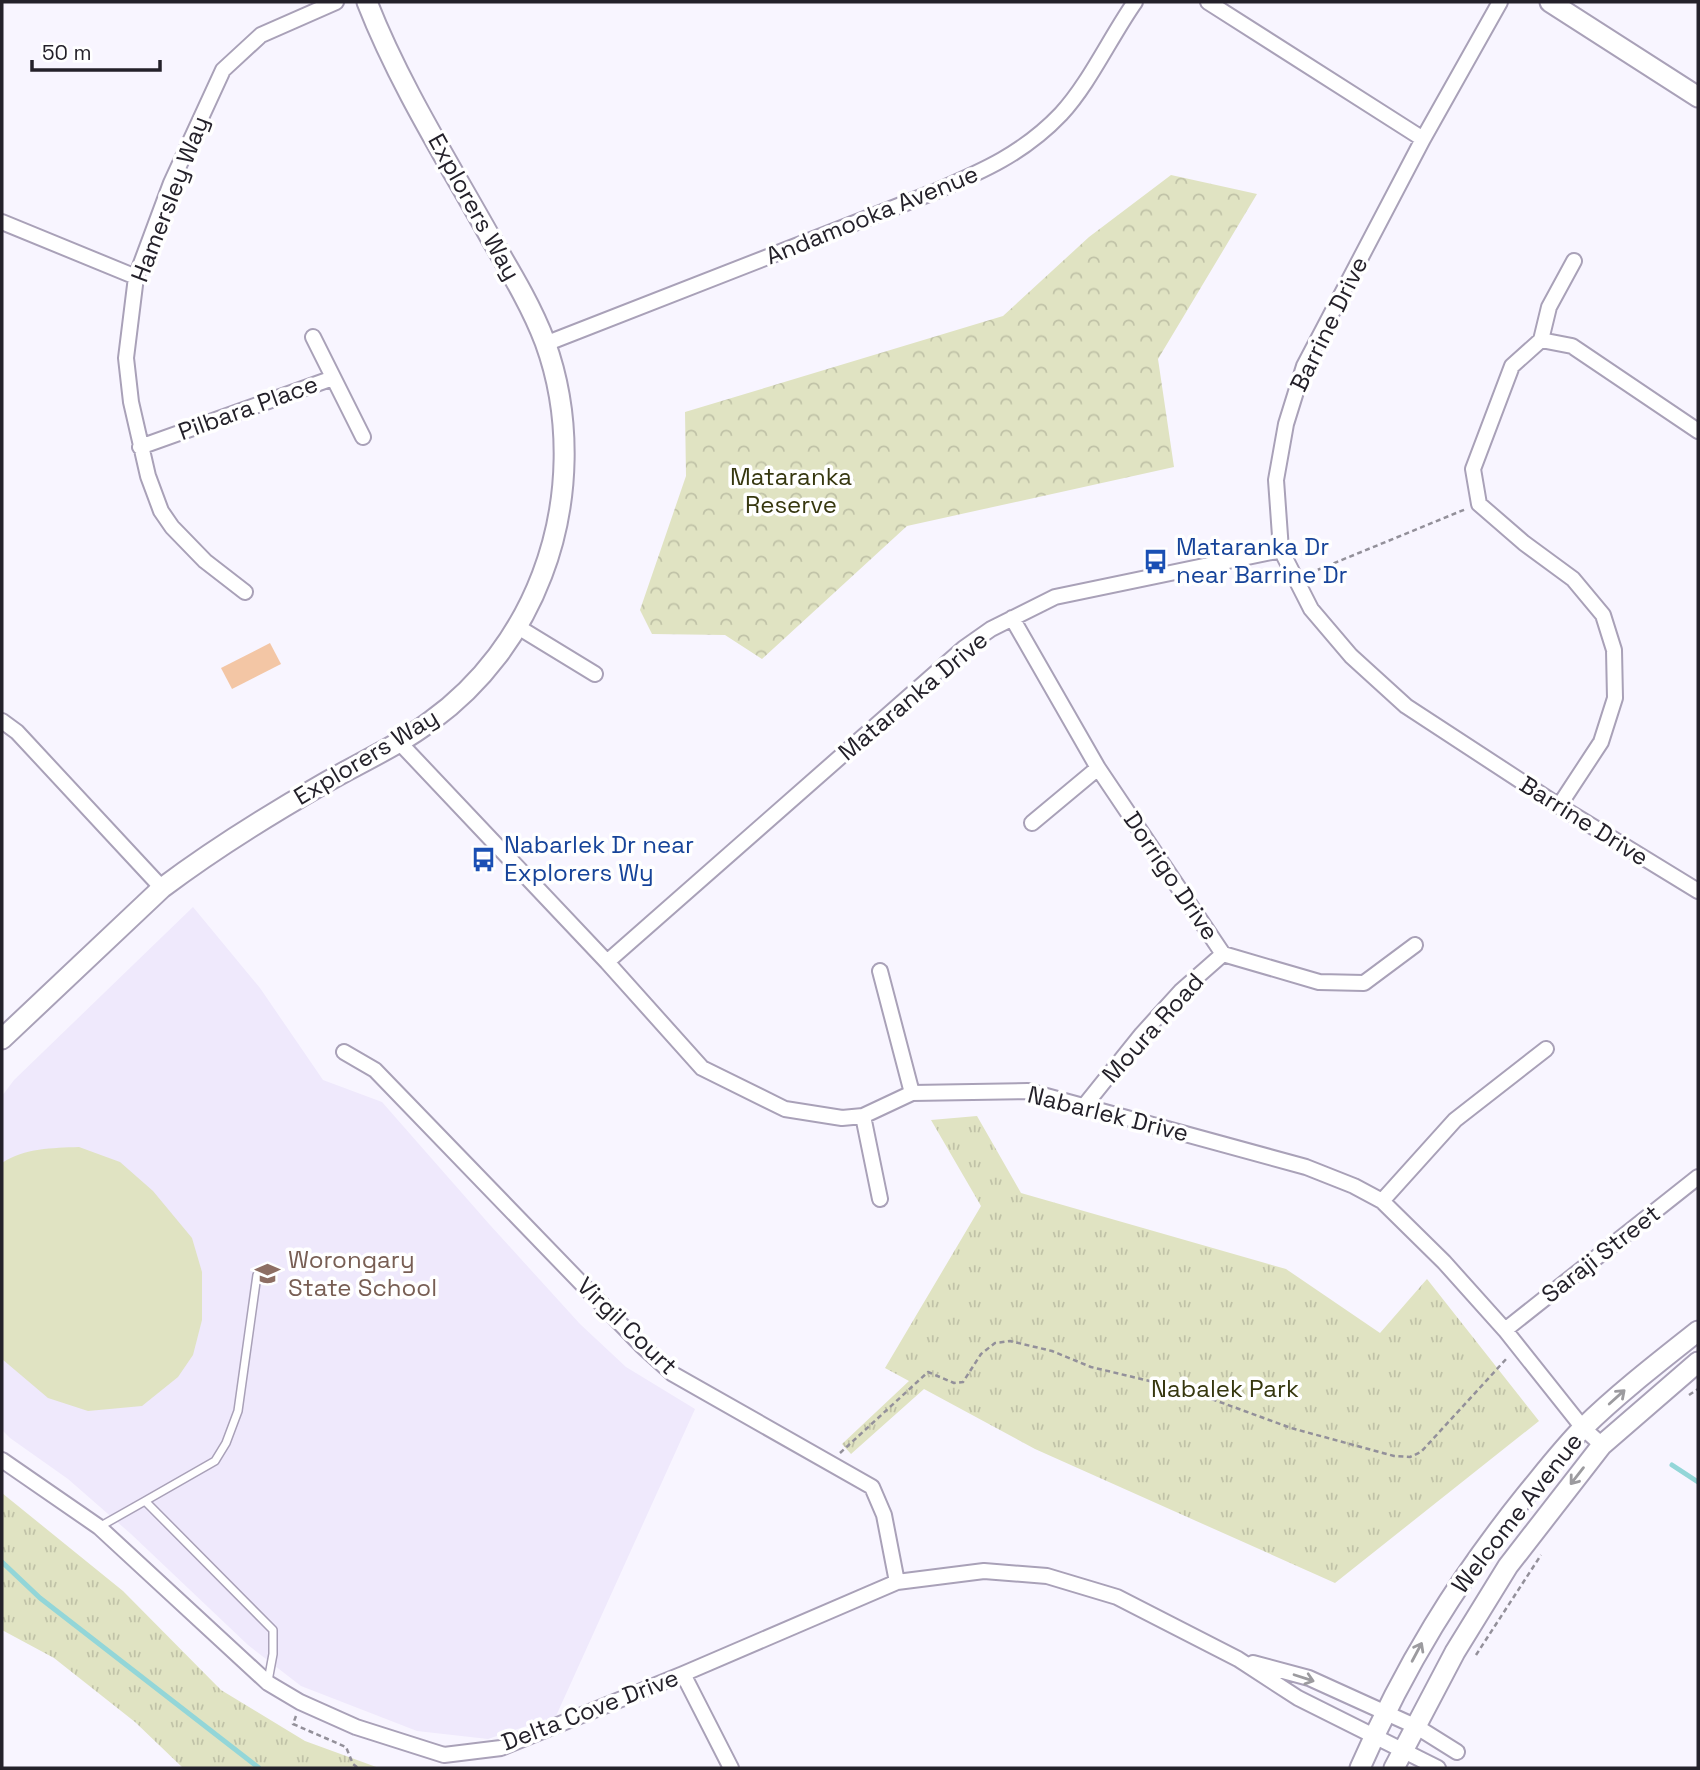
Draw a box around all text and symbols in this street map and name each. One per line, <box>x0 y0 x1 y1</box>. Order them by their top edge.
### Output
scale bar <box>32 28 159 72</box>
text: 50 m <box>42 39 92 66</box>
street label: Hamersley Way <box>124 111 215 286</box>
street label: Explorers Way <box>421 128 528 286</box>
street label: Andamooka Avenue <box>761 158 983 271</box>
street label: Barrine Drive <box>1283 251 1375 396</box>
street label: Pilbara Place <box>174 368 322 447</box>
park label: Mataranka Reserve <box>730 461 852 520</box>
place label: Mataranka Dr near Barrine Dr <box>1176 531 1348 590</box>
bus stop icon: Mataranka Dr near Barrine Dr <box>1142 547 1170 575</box>
street label: Mataranka Drive <box>832 624 994 767</box>
street label: Explorers Way <box>288 701 444 812</box>
street label: Barrine Drive <box>1514 769 1654 872</box>
street label: Dorrigo Drive <box>1117 805 1226 946</box>
place label: Nabarlek Dr near Explorers Wy <box>504 829 694 888</box>
bus stop icon: Nabarlek Dr near Explorers Wy <box>470 845 498 873</box>
street label: Moura Road <box>1095 966 1210 1089</box>
street label: Nabarlek Drive <box>1024 1079 1192 1148</box>
street label: Saraji Street <box>1535 1198 1666 1310</box>
place label: Worongary State School <box>288 1244 437 1303</box>
school or university icon: Worongary State School <box>254 1260 282 1288</box>
street label: Virgil Court <box>571 1270 684 1381</box>
park label: Nabalek Park <box>1151 1373 1299 1404</box>
one-way arrow <box>1608 1389 1626 1405</box>
street label: Welcome Avenue <box>1444 1426 1589 1599</box>
one-way arrow <box>1570 1466 1585 1484</box>
one-way arrow <box>1410 1642 1424 1663</box>
street label: Delta Cove Drive <box>497 1662 683 1758</box>
one-way arrow <box>1292 1672 1314 1685</box>

